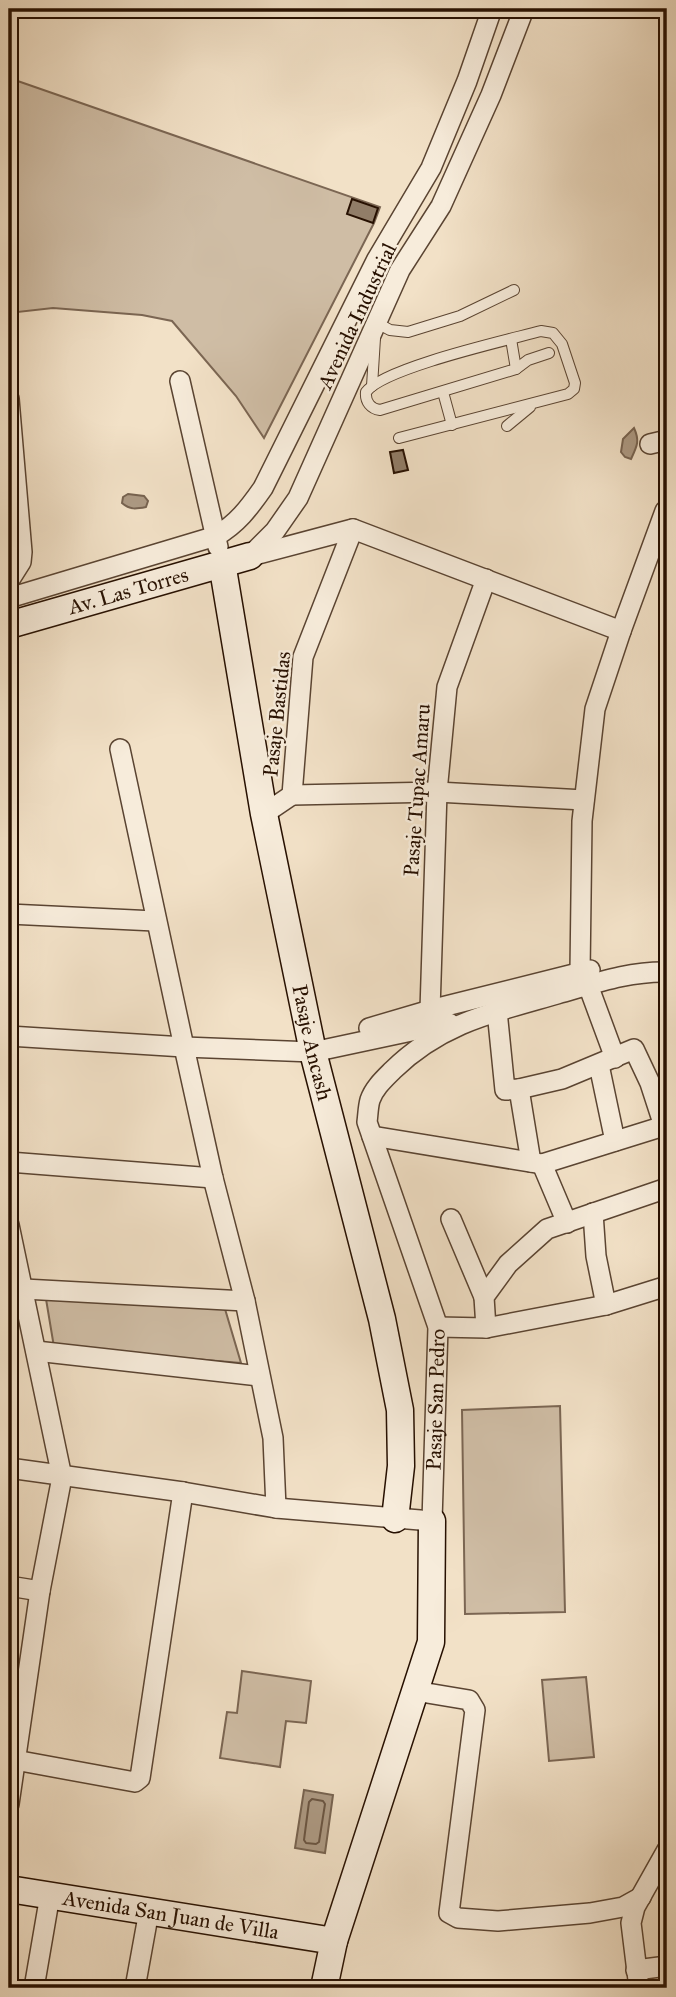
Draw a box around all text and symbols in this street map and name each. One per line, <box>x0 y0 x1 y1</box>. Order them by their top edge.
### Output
street label: Avenida Industrial <box>311 239 402 394</box>
street label: Av. Las Torres <box>64 561 191 621</box>
street label: Pasaje Bastidas <box>257 650 297 778</box>
street label: Pasaje Tupac Amaru <box>398 703 436 877</box>
street label: Pasaje Ancash <box>286 982 338 1104</box>
street label: Pasaje San Pedro <box>421 1328 451 1471</box>
street label: Avenida San Juan de Villa <box>60 1885 281 1945</box>

